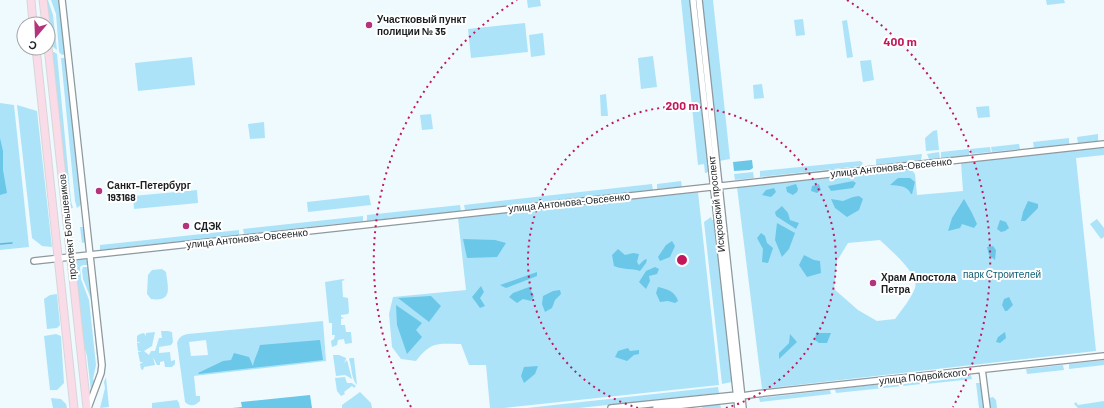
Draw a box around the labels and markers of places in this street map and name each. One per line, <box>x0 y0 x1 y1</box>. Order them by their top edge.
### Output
place label: Участковый пункт полиции № 35 <box>377 13 467 37</box>
marker: Участковый пункт полиции № 35 <box>364 20 374 30</box>
place label: Санкт-Петербург 193168 <box>107 179 191 203</box>
marker: Санкт-Петербург 193168 <box>94 186 104 196</box>
place label: СДЭК <box>194 220 222 232</box>
marker: СДЭК <box>181 221 191 231</box>
centre of rings <box>675 253 689 267</box>
place label: Храм Апостола Петра <box>881 271 957 295</box>
marker: Храм Апостола Петра <box>868 278 878 288</box>

